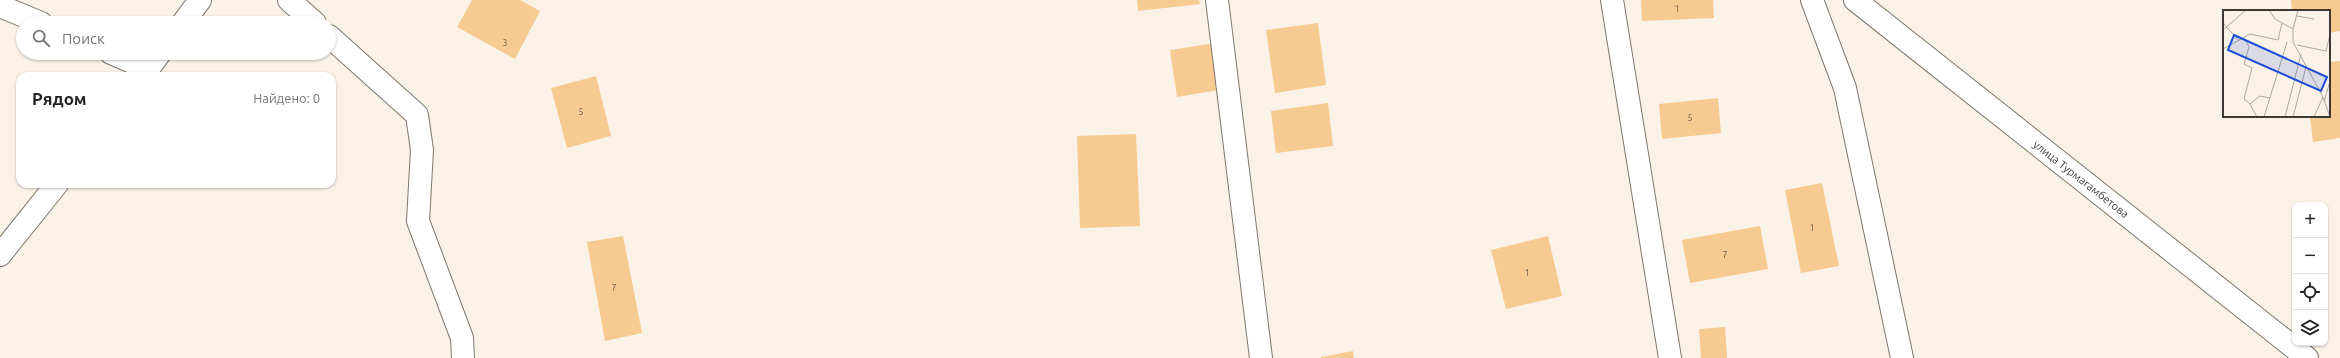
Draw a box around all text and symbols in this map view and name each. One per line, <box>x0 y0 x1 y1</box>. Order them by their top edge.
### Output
house number: 1 <box>1674 4 1680 14</box>
inset map <box>2223 10 2330 117</box>
search box <box>16 16 336 60</box>
icon: search <box>30 27 52 49</box>
text: Поиск <box>62 30 105 47</box>
house number: 3 <box>502 38 508 48</box>
text: Рядом <box>32 89 87 108</box>
text: Найдено: 0 <box>253 91 320 105</box>
house number: 5 <box>578 107 584 117</box>
house number: 5 <box>1687 113 1693 123</box>
street label: улица Турмагамбетова <box>2031 138 2131 220</box>
map controls <box>2292 202 2328 346</box>
button: + <box>2292 202 2328 238</box>
house number: 1 <box>1809 223 1815 233</box>
button: − <box>2292 238 2328 274</box>
house number: 7 <box>1722 250 1728 260</box>
house number: 1 <box>1524 268 1530 278</box>
button: locate <box>2292 274 2328 310</box>
house number: 7 <box>611 283 617 293</box>
button: layers <box>2292 310 2328 346</box>

